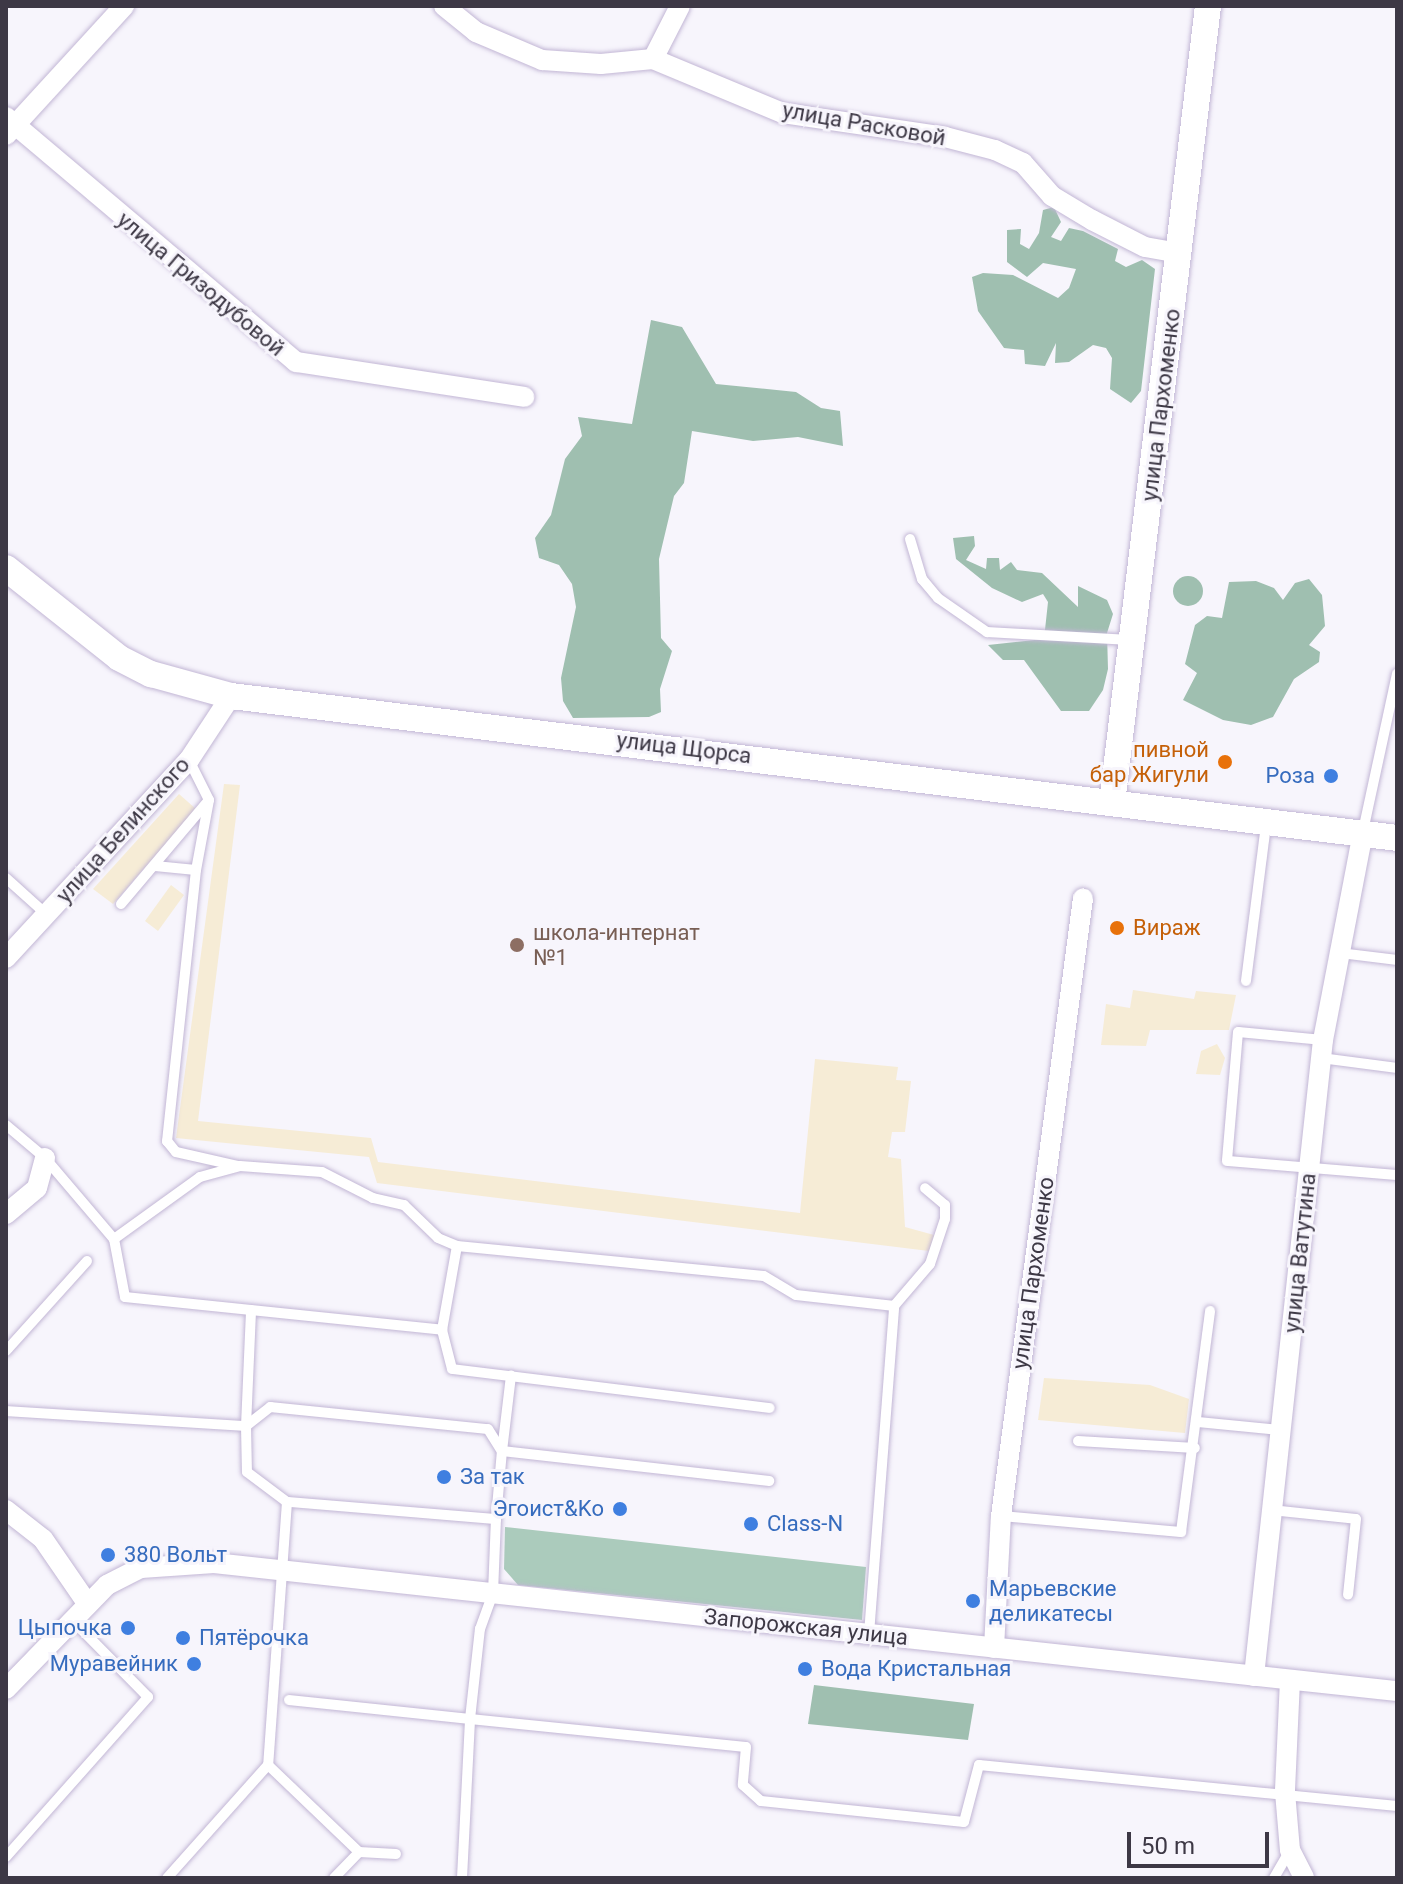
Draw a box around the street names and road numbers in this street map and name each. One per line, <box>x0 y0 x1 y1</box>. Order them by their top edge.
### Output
street label: улица Расковой <box>780 97 948 151</box>
street label: улица Гризодубовой <box>112 206 290 362</box>
street label: улица Пархоменко <box>1136 307 1186 503</box>
street label: улица Щорса <box>615 727 753 769</box>
street label: улица Белинского <box>51 752 195 908</box>
street label: улица Ватутина <box>1278 1172 1322 1334</box>
street label: улица Пархоменко <box>1006 1175 1060 1371</box>
street label: Запорожская улица <box>703 1603 909 1651</box>

